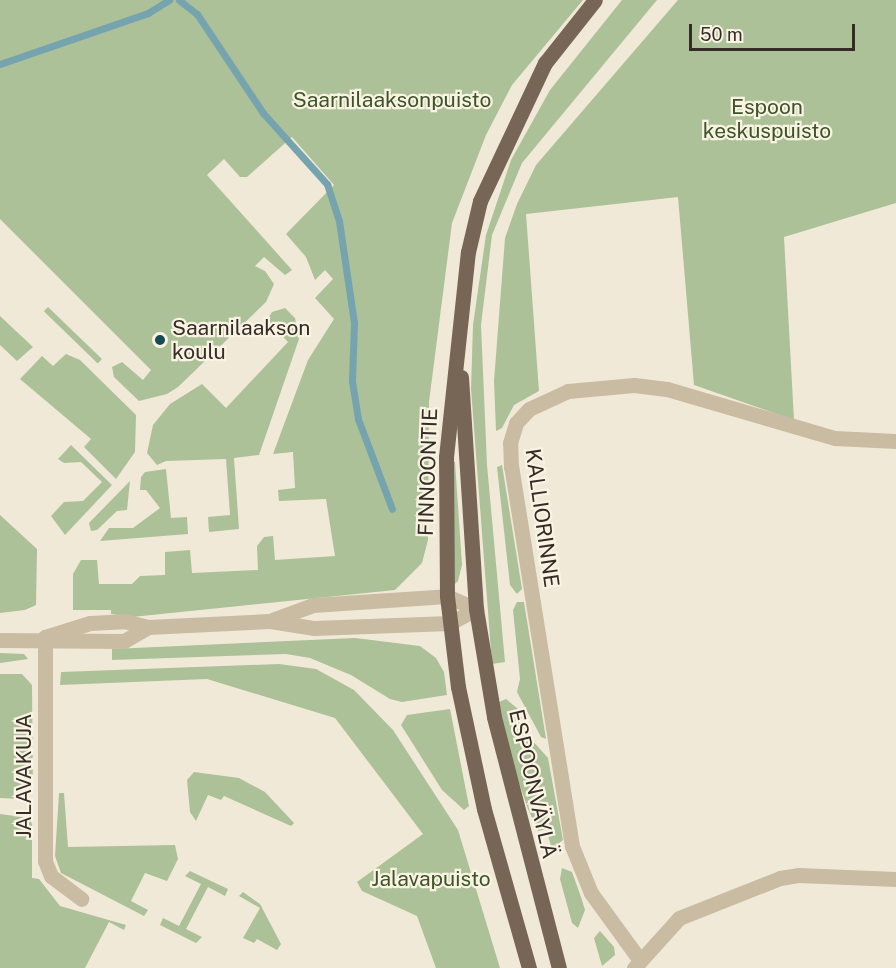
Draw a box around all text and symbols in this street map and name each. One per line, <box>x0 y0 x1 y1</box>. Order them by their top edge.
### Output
scale bar <box>692 12 858 50</box>
text: 50 m <box>700 24 743 45</box>
park label: Saarnilaaksonpuisto <box>293 87 491 113</box>
park label: Espoon keskuspuisto <box>703 94 831 144</box>
place label: Saarnilaakson koulu <box>172 315 310 365</box>
marker: Saarnilaakson koulu <box>153 333 167 347</box>
street label: FINNOONTIE <box>413 408 443 536</box>
street label: KALLIORINNE <box>520 447 564 589</box>
street label: ESPOONVÄYLÄ <box>504 707 562 861</box>
street label: JALAVAKUJA <box>11 714 37 838</box>
park label: Jalavapuisto <box>371 866 491 892</box>

